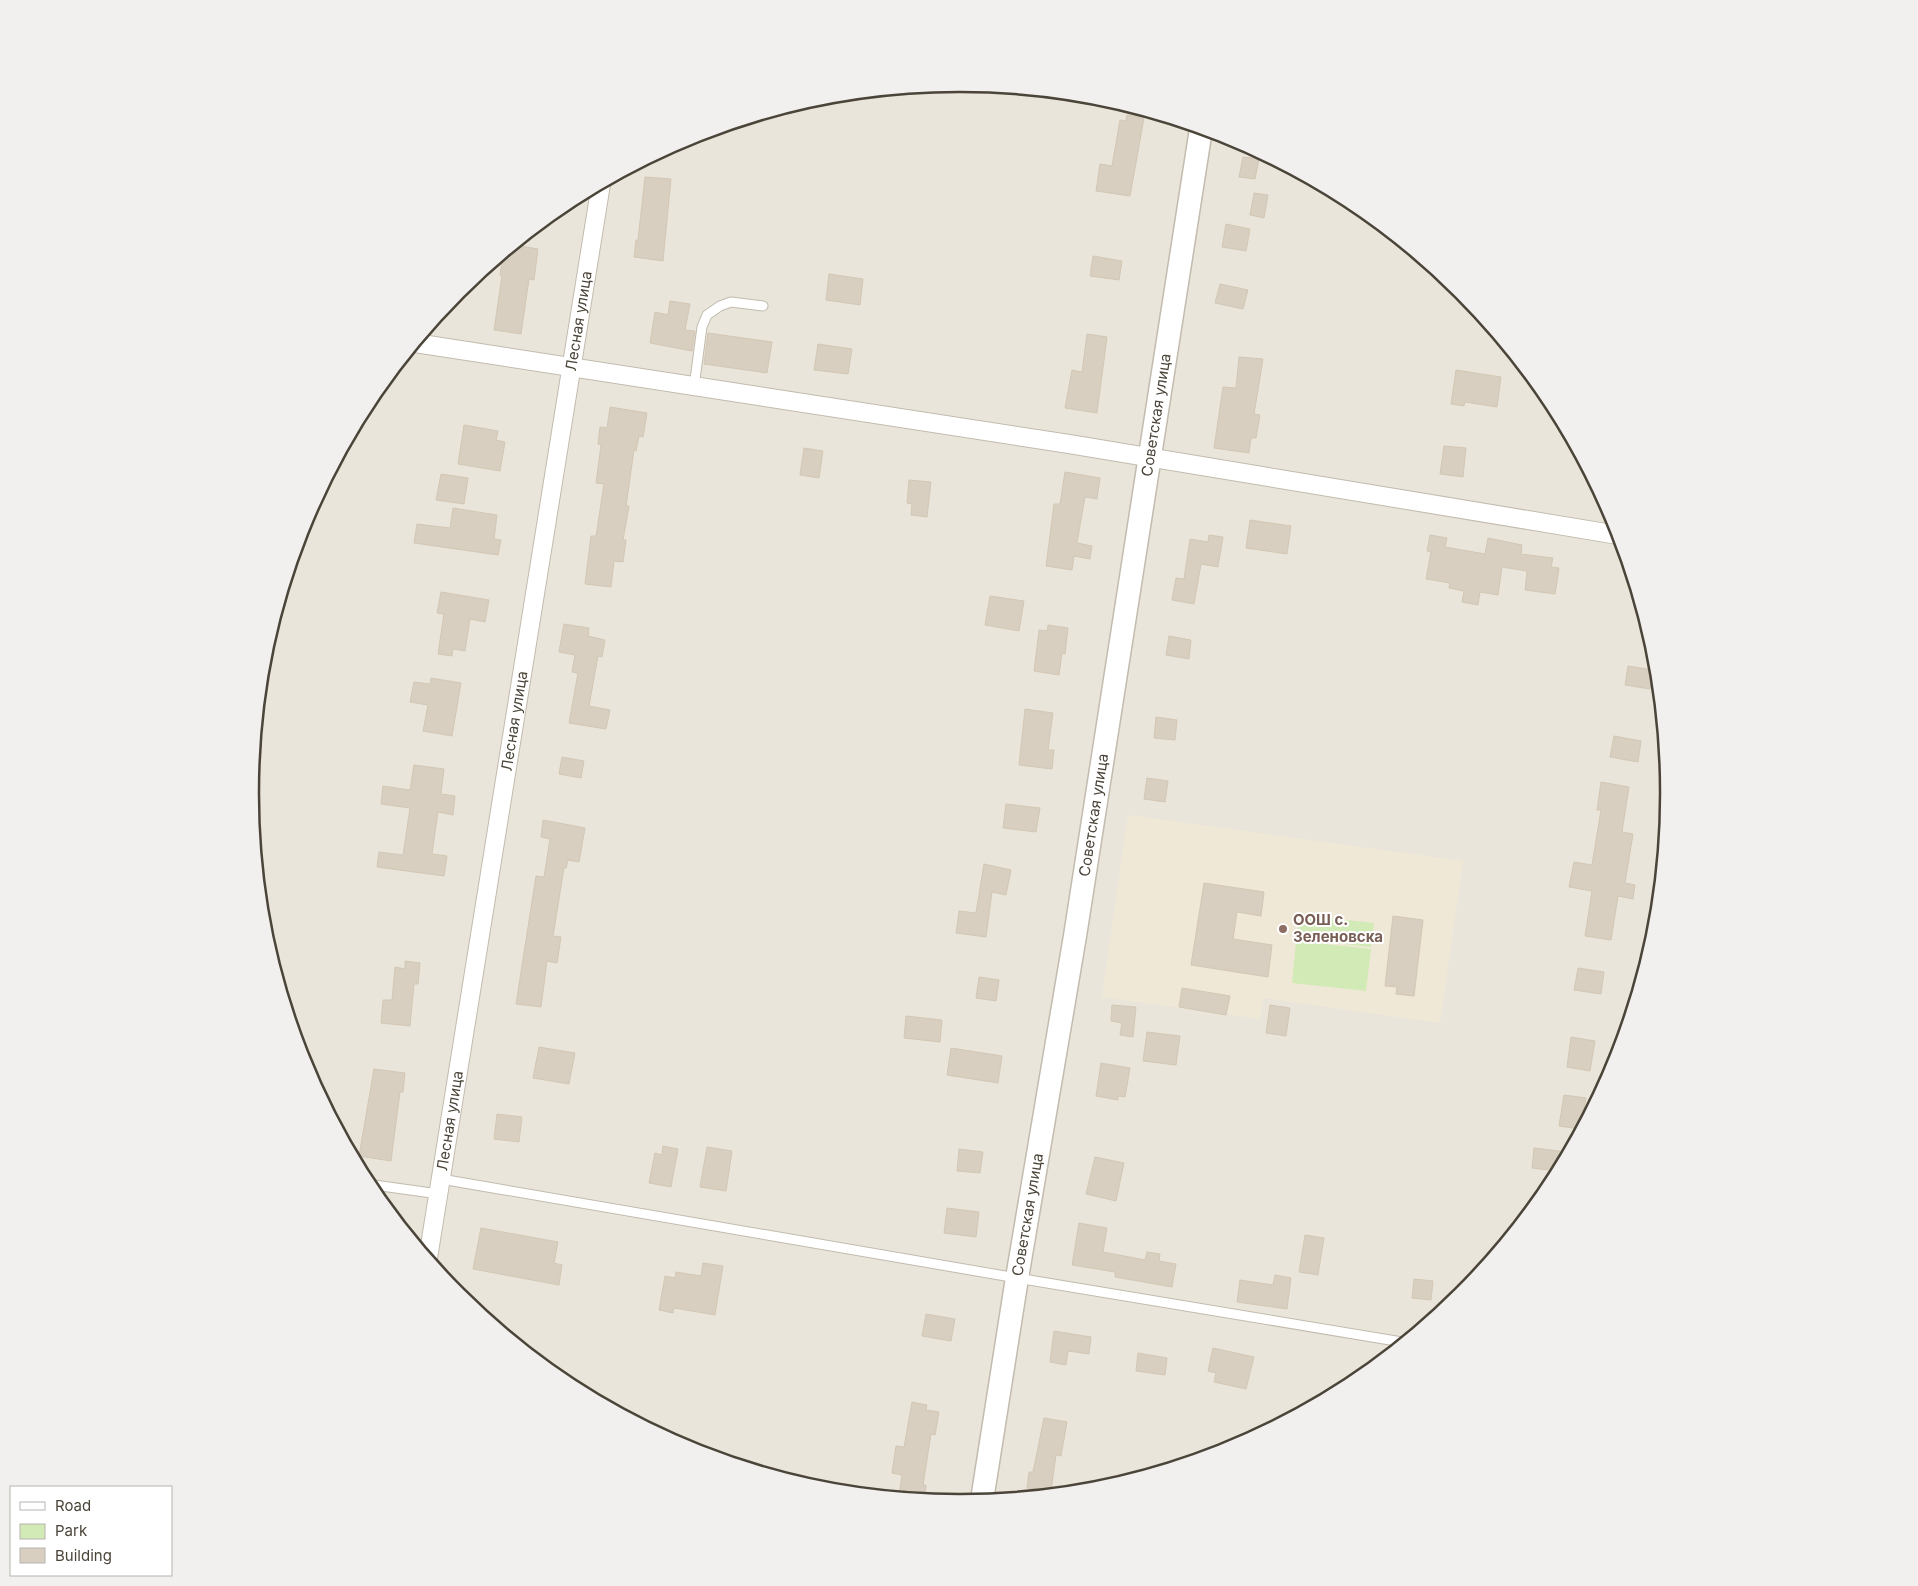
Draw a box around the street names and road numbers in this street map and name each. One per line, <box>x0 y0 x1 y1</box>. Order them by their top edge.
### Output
street label: Лесная улица <box>561 270 596 372</box>
street label: Советская улица <box>1137 352 1175 478</box>
street label: Лесная улица <box>497 669 531 772</box>
street label: Советская улица <box>1074 752 1112 878</box>
street label: Лесная улица <box>432 1069 467 1172</box>
street label: Советская улица <box>1007 1152 1047 1277</box>

